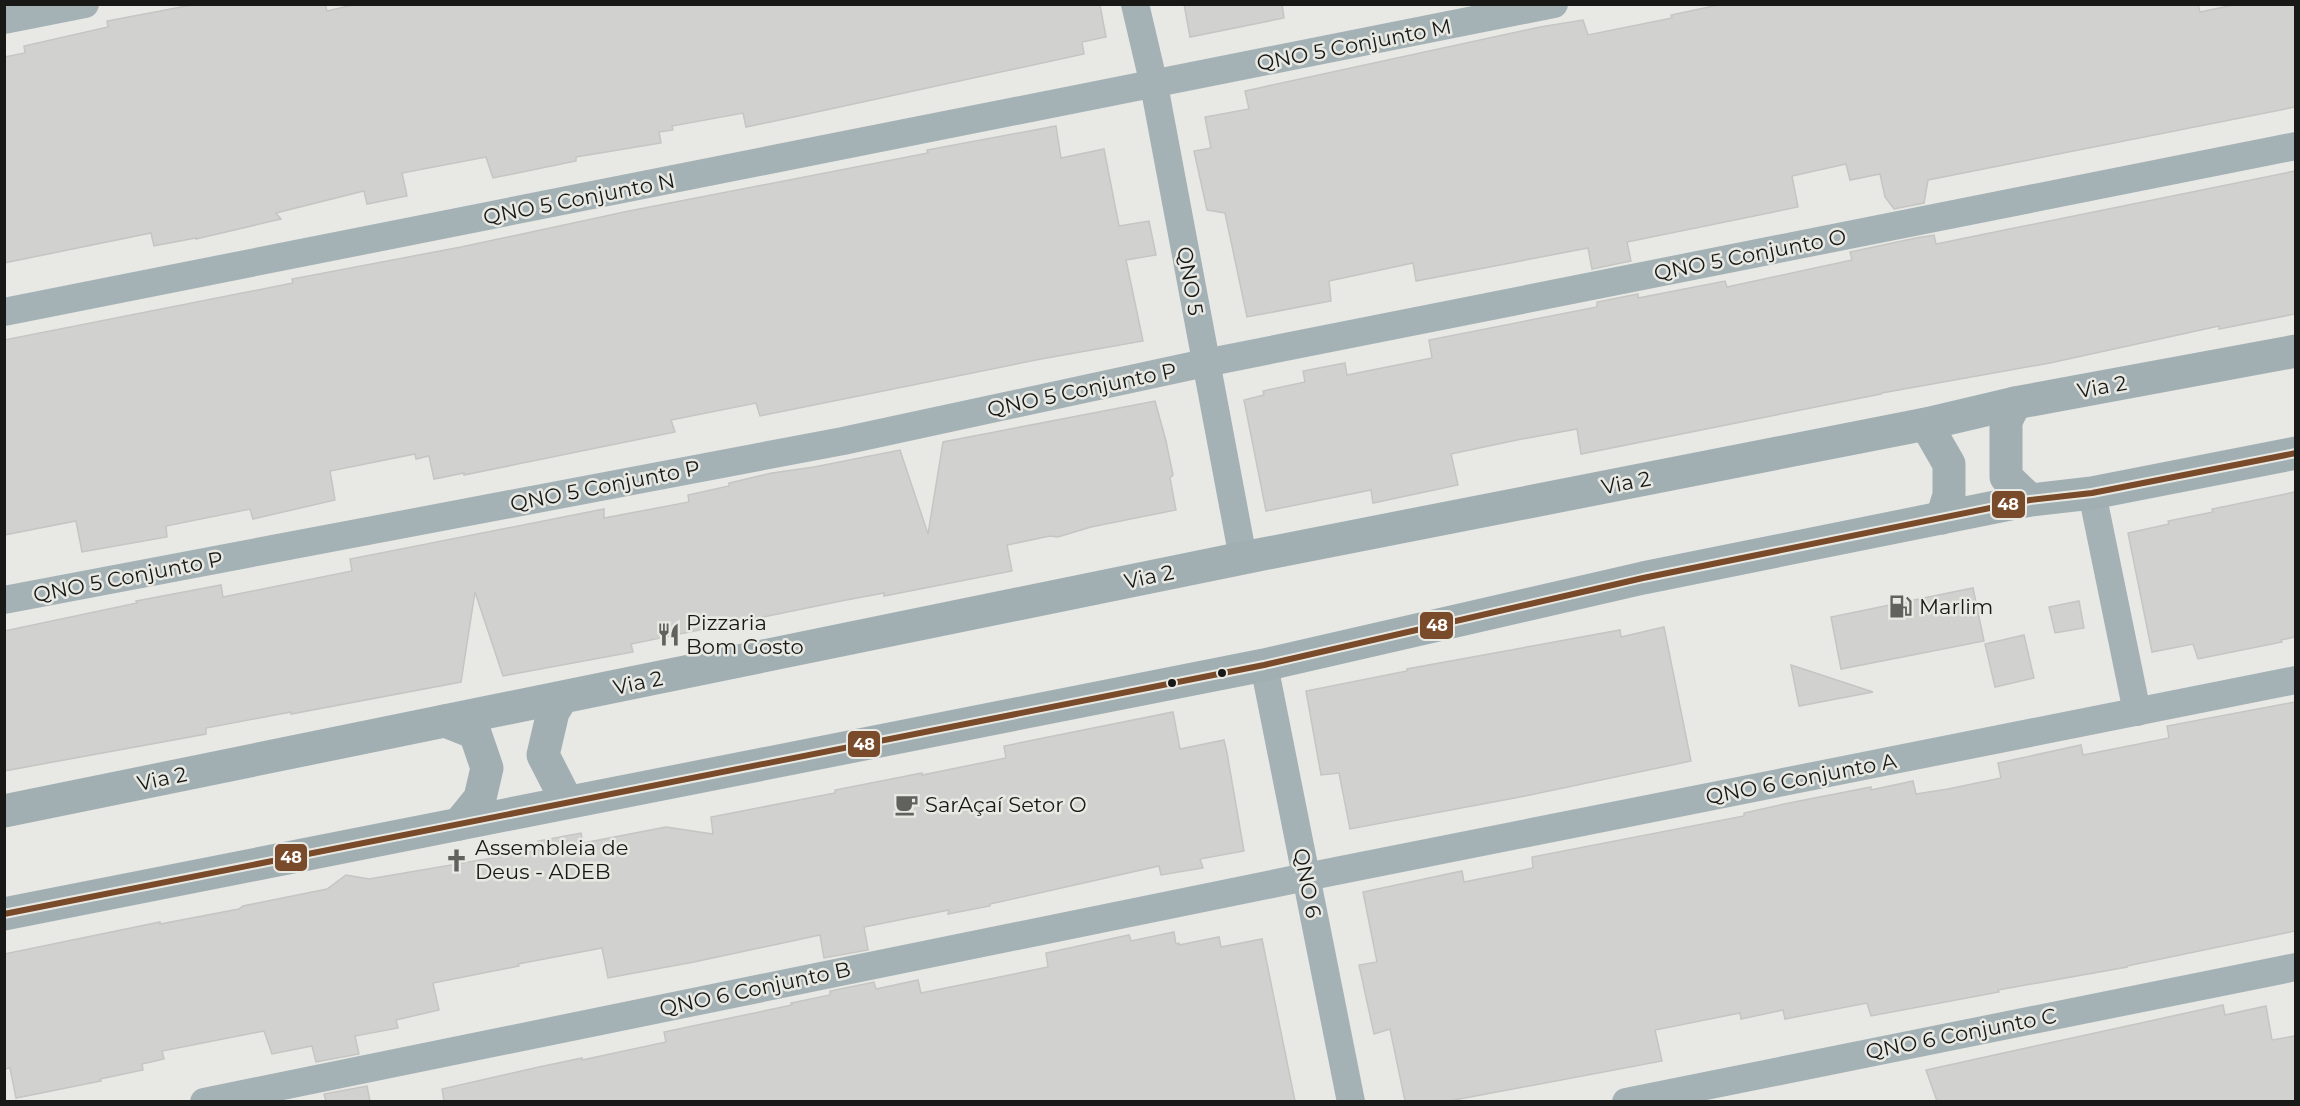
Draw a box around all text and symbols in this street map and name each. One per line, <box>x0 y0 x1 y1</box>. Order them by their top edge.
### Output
street label: QNO 5 Conjunto M <box>1254 13 1453 76</box>
street label: QNO 5 Conjunto N <box>481 168 677 229</box>
street label: QNO 5 Conjunto O <box>1652 224 1848 285</box>
street label: QNO 5 <box>1172 244 1209 318</box>
street label: QNO 5 Conjunto P <box>985 357 1179 422</box>
street label: Via 2 <box>2075 370 2129 403</box>
street label: QNO 5 Conjunto P <box>508 455 702 516</box>
street label: Via 2 <box>1599 465 1653 500</box>
line badge: 48 <box>1991 490 2026 519</box>
text: 48 <box>1997 495 2019 514</box>
street label: QNO 5 Conjunto P <box>31 546 225 607</box>
street label: Via 2 <box>1122 559 1176 594</box>
fuel station icon: Marlim <box>1888 594 1914 620</box>
place label: Marlim <box>1919 594 1993 619</box>
place label: Pizzaria Bom Gosto <box>686 610 804 659</box>
line badge: 48 <box>1419 611 1454 640</box>
text: 48 <box>1426 616 1448 635</box>
restaurant icon: Pizzaria Bom Gosto <box>655 622 681 648</box>
street label: Via 2 <box>611 665 665 700</box>
unlabelled marker <box>1216 667 1228 679</box>
unlabelled marker <box>1166 677 1178 689</box>
line badge: 48 <box>847 730 881 758</box>
text: 48 <box>853 735 875 754</box>
street label: QNO 6 Conjunto A <box>1703 748 1899 809</box>
street label: Via 2 <box>135 761 189 796</box>
cafe icon: SarAçaí Setor O <box>894 792 920 818</box>
place label: SarAçaí Setor O <box>925 792 1087 817</box>
place label: Assembleia de Deus - ADEB <box>475 835 628 884</box>
line badge: 48 <box>274 843 308 872</box>
street label: QNO 6 <box>1288 846 1327 920</box>
church icon: Assembleia de Deus - ADEB <box>444 847 470 873</box>
text: 48 <box>280 848 302 867</box>
street label: QNO 6 Conjunto B <box>657 956 853 1021</box>
street label: QNO 6 Conjunto C <box>1863 1003 2058 1064</box>

